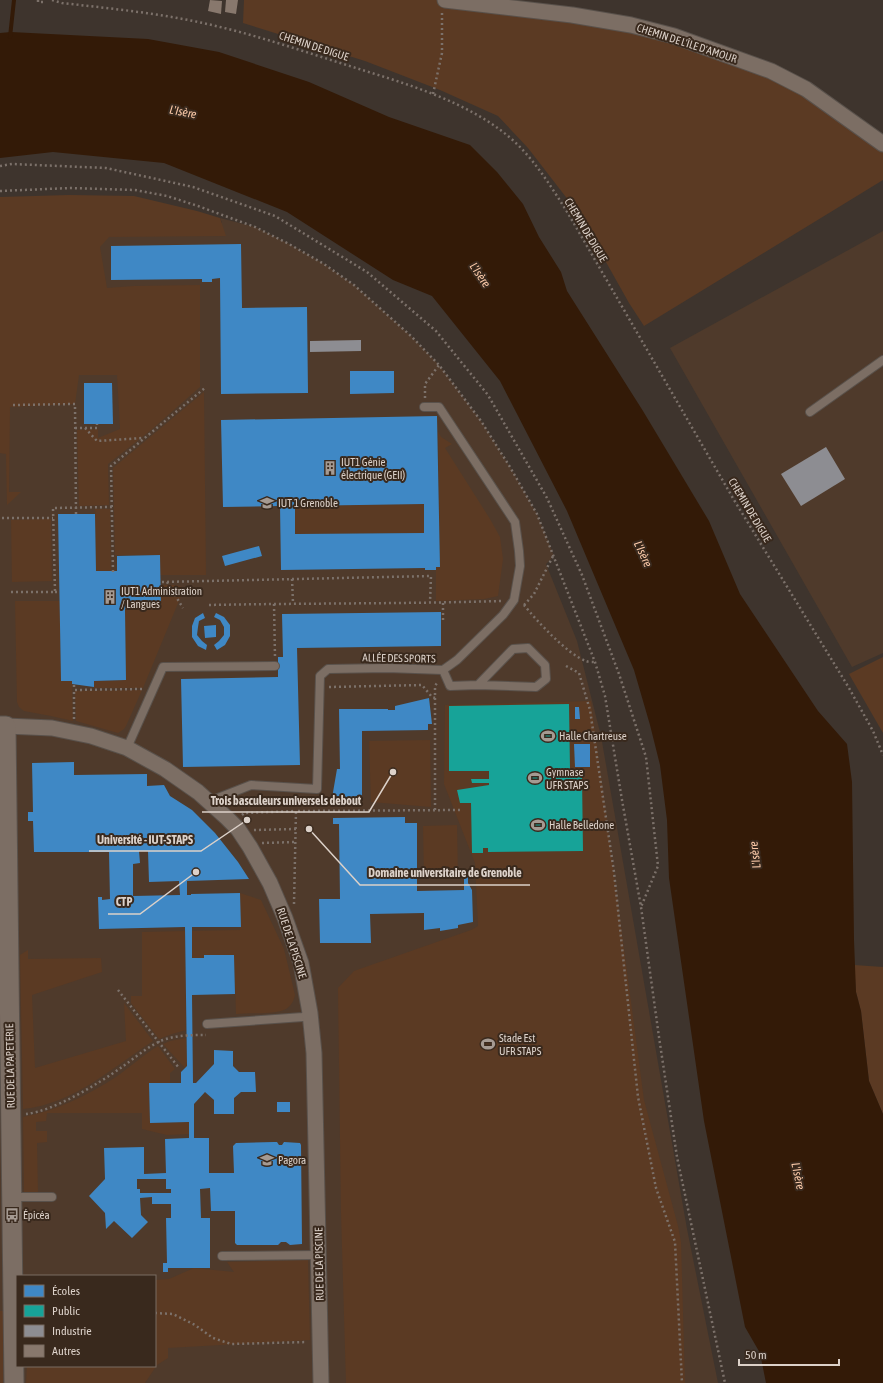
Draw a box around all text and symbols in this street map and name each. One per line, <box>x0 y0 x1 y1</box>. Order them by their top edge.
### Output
street label: CHEMIN DE L'ÎLE D'AMOUR <box>635 21 739 65</box>
street label: CHEMIN DE DIGUE <box>278 29 351 63</box>
water label: L'Isère <box>168 103 198 122</box>
street label: CHEMIN DE DIGUE <box>562 196 610 264</box>
water label: L'Isère <box>467 260 494 291</box>
place label: IUT1 Génie électrique (GEII) <box>341 456 406 481</box>
building icon: IUT1 Génie électrique (GEII) <box>322 460 338 476</box>
street label: CHEMIN DE DIGUE <box>726 476 774 544</box>
school or university icon: IUT 1 Grenoble <box>259 495 275 511</box>
place label: IUT 1 Grenoble <box>278 497 338 509</box>
water label: L'Isère <box>631 539 655 570</box>
place label: IUT1 Administration / Langues <box>121 585 202 610</box>
building icon: IUT1 Administration / Langues <box>102 589 118 605</box>
street label: ALLÉE DES SPORTS <box>362 651 436 665</box>
sports icon: Halle Chartreuse <box>540 728 556 744</box>
place label: Halle Chartreuse <box>559 730 627 742</box>
place label: Gymnase UFR STAPS <box>546 766 589 791</box>
sports icon: Gymnase UFR STAPS <box>527 770 543 786</box>
callout: Trois basculeurs universels debout <box>202 788 369 812</box>
text: Trois basculeurs universels debout <box>211 794 362 808</box>
sports icon: Halle Belledone <box>530 817 546 833</box>
place label: Halle Belledone <box>549 819 614 831</box>
callout: Université - IUT-STAPS <box>89 827 201 851</box>
text: Université - IUT-STAPS <box>97 833 193 847</box>
water label: L'Isère <box>746 840 764 869</box>
callout: Domaine universitaire de Grenoble <box>360 861 530 885</box>
text: Domaine universitaire de Grenoble <box>368 866 522 880</box>
callout: CTP <box>108 890 140 914</box>
text: CTP <box>116 895 132 909</box>
street label: RUE DE LA PISCINE <box>275 906 309 980</box>
street label: RUE DE LA PAPETERIE <box>3 1023 17 1108</box>
place label: Stade Est UFR STAPS <box>499 1032 542 1057</box>
sports icon: Stade Est UFR STAPS <box>480 1036 496 1052</box>
school or university icon: Pagora <box>259 1152 275 1168</box>
place label: Pagora <box>278 1154 306 1166</box>
water label: L'Isère <box>788 1161 808 1191</box>
bus stop icon: Épicéa <box>4 1207 20 1223</box>
place label: Épicéa <box>23 1209 50 1221</box>
street label: RUE DE LA PISCINE <box>312 1227 326 1301</box>
legend <box>16 1275 156 1367</box>
text: Écoles <box>52 1284 80 1298</box>
text: Public <box>52 1304 80 1318</box>
text: Industrie <box>52 1324 92 1338</box>
scale bar <box>739 1341 839 1367</box>
text: Autres <box>52 1344 80 1358</box>
text: 50 m <box>745 1348 767 1362</box>

